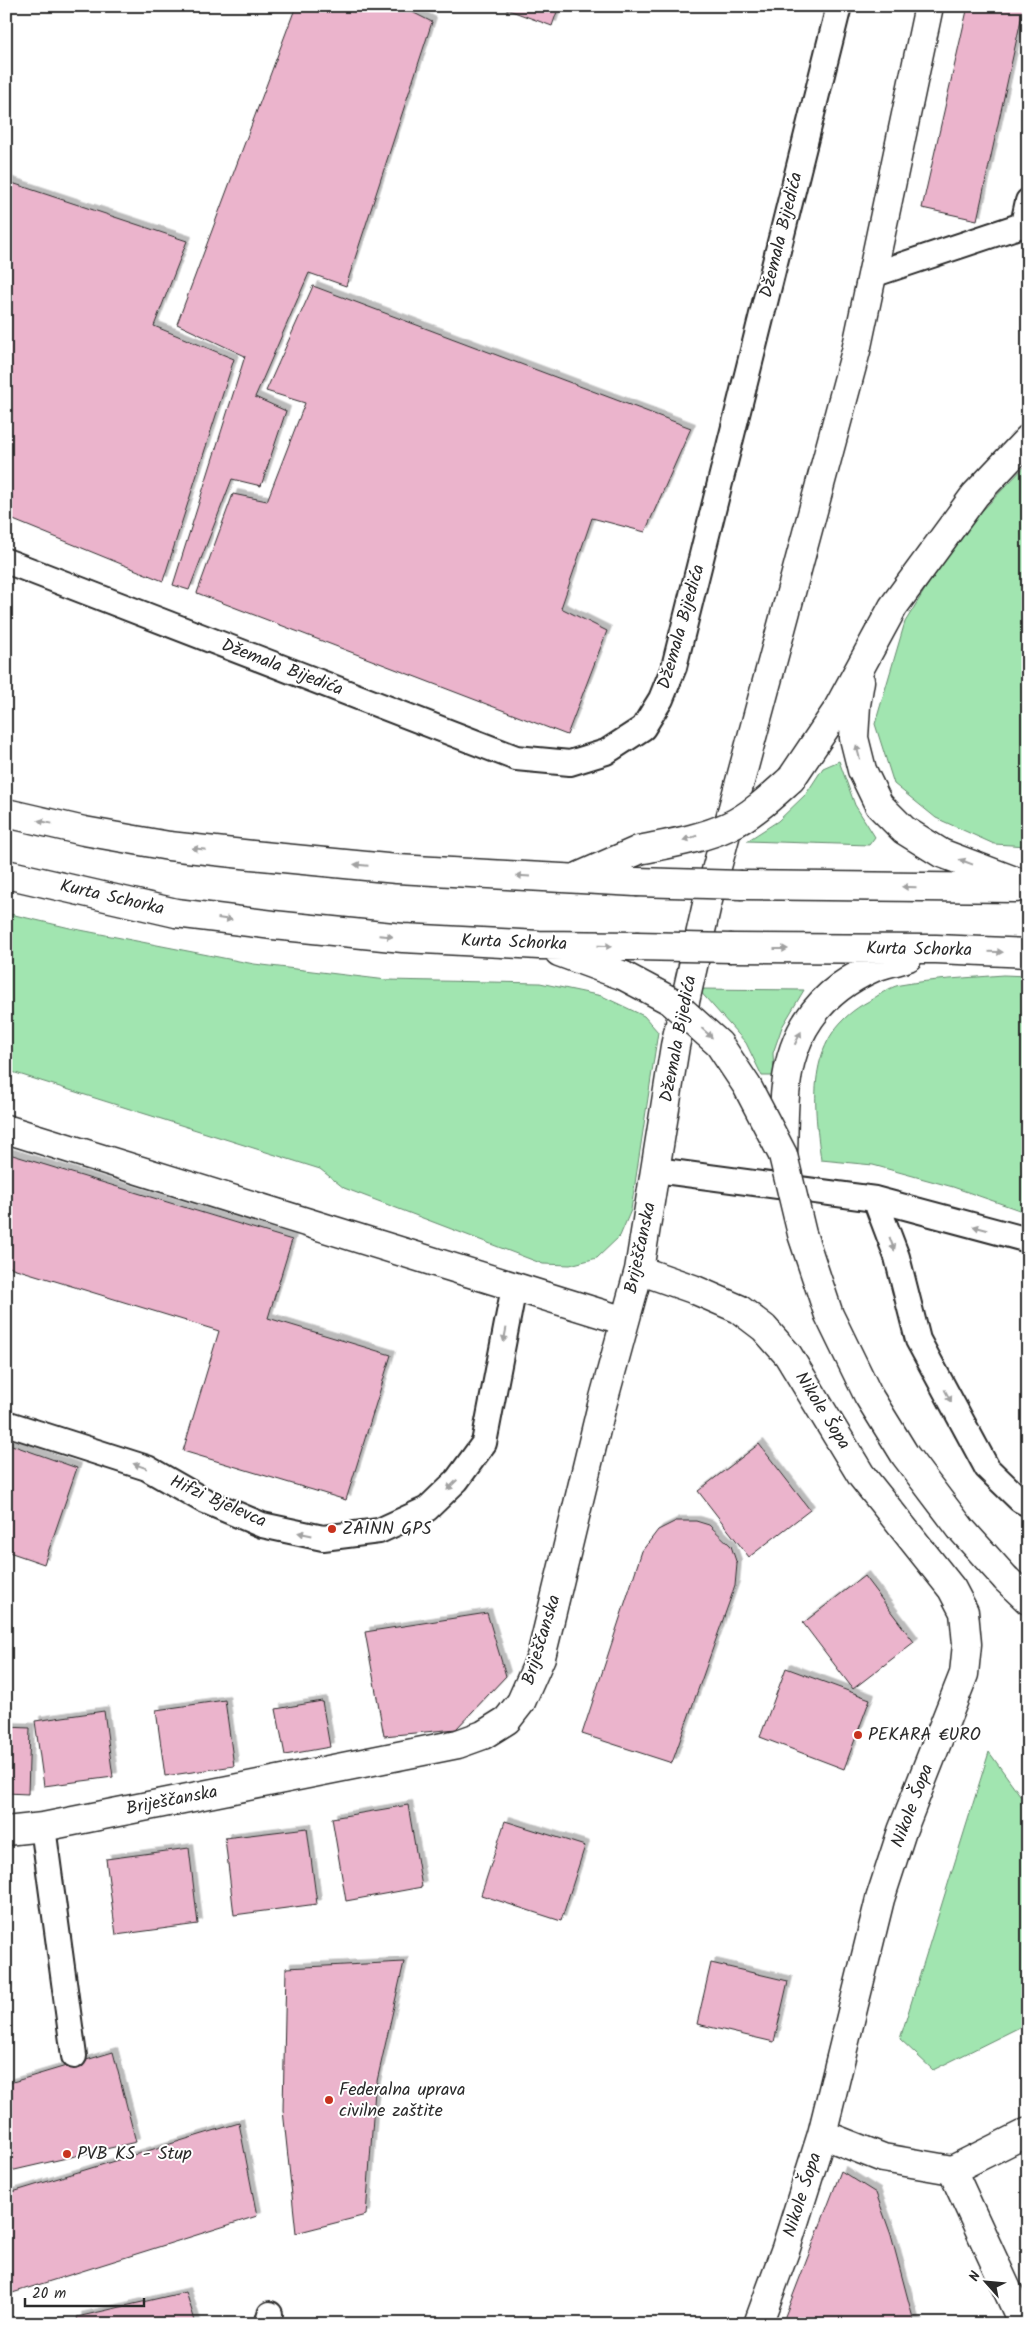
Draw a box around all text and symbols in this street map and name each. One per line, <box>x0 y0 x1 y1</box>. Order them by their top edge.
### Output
street label: Džemala Bijedića <box>752 169 812 301</box>
street label: Džemala Bijedića <box>650 561 714 693</box>
street label: Džemala Bijedića <box>217 631 347 705</box>
one-way arrow <box>853 745 861 760</box>
one-way arrow <box>37 818 52 826</box>
one-way arrow <box>682 835 697 843</box>
one-way arrow <box>191 845 207 853</box>
one-way arrow <box>958 858 973 866</box>
one-way arrow <box>353 861 369 869</box>
street label: Kurta Schorka <box>57 872 167 924</box>
one-way arrow <box>515 872 531 880</box>
one-way arrow <box>901 883 917 891</box>
one-way arrow <box>217 915 233 923</box>
street label: Kurta Schorka <box>460 927 568 959</box>
one-way arrow <box>379 932 395 940</box>
street label: Kurta Schorka <box>866 935 972 965</box>
one-way arrow <box>597 942 613 950</box>
one-way arrow <box>773 945 789 953</box>
one-way arrow <box>988 948 1004 956</box>
street label: Džemala Bijedića <box>653 973 705 1105</box>
one-way arrow <box>700 1027 712 1039</box>
one-way arrow <box>794 1031 803 1046</box>
street label: Briješčanska <box>617 1200 665 1296</box>
one-way arrow <box>973 1224 988 1232</box>
one-way arrow <box>889 1237 896 1252</box>
one-way arrow <box>500 1328 508 1344</box>
street label: Nikole Šopa <box>787 1366 857 1456</box>
one-way arrow <box>944 1388 952 1403</box>
one-way arrow <box>132 1462 147 1469</box>
street label: Hifzi Bjelevca <box>165 1468 271 1536</box>
one-way arrow <box>446 1479 458 1491</box>
place label: ZAINN GPS <box>342 1515 432 1544</box>
marker: ZAINN GPS <box>326 1523 338 1535</box>
one-way arrow <box>297 1530 313 1538</box>
street label: Briješčanska <box>515 1591 569 1689</box>
place label: PEKARA €URO <box>868 1721 981 1750</box>
marker: PEKARA €URO <box>852 1729 864 1741</box>
street label: Nikole Šopa <box>884 1760 942 1852</box>
street label: Briješčanska <box>124 1778 220 1824</box>
place label: Federalna uprava civilne zaštite <box>339 2076 465 2126</box>
marker: Federalna uprava civilne zaštite <box>323 2094 335 2106</box>
place label: PVB KS - Stup <box>77 2140 192 2169</box>
marker: PVB KS - Stup <box>61 2148 73 2160</box>
street label: Nikole Šopa <box>776 2149 830 2241</box>
north arrow <box>962 2258 1012 2308</box>
text: N <box>963 2267 987 2285</box>
scale bar <box>25 2275 144 2307</box>
text: 20 m <box>32 2282 66 2306</box>

